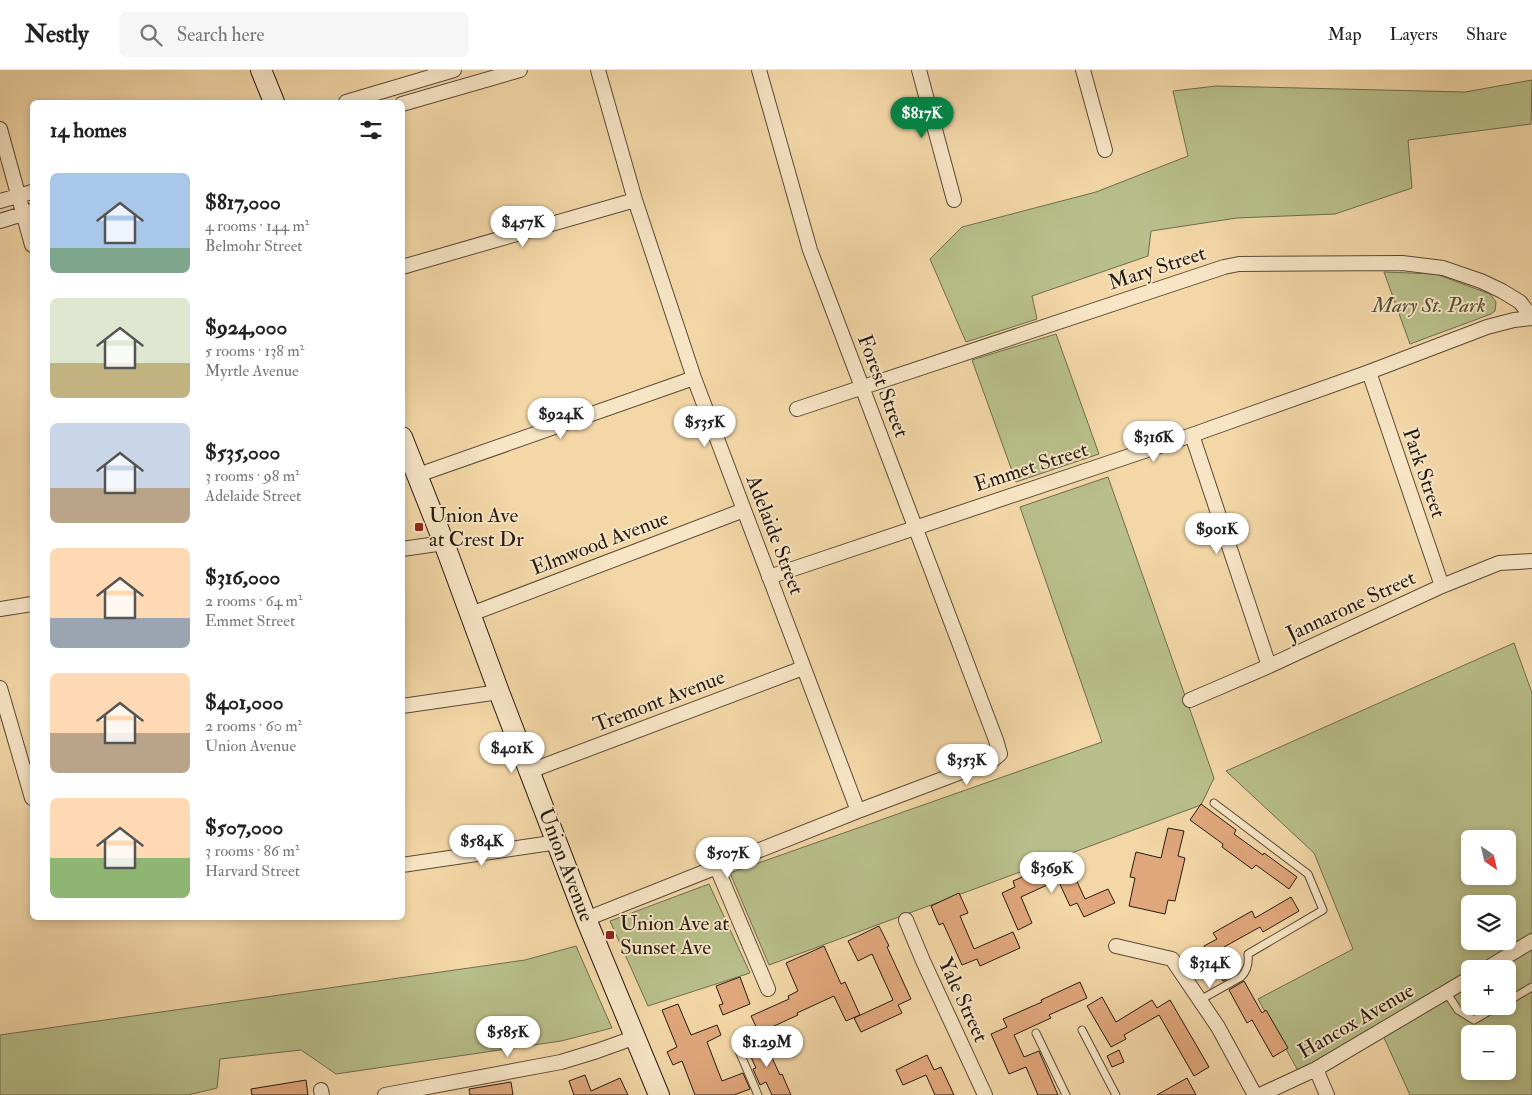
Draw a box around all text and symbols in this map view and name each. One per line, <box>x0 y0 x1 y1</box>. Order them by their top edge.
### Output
search box <box>119 12 469 57</box>
text: Nestly <box>25 19 89 50</box>
icon: search <box>137 21 165 49</box>
text: Search here <box>177 23 264 47</box>
text: Map <box>1328 23 1362 46</box>
text: Layers <box>1390 23 1438 46</box>
text: Share <box>1466 23 1507 46</box>
pin: $817K <box>887 97 957 139</box>
text: $817K <box>902 103 942 123</box>
icon: filters <box>357 116 385 144</box>
text: 14 homes <box>50 117 127 144</box>
text: $817,000 <box>205 189 281 216</box>
icon: home <box>90 193 150 253</box>
pin: $457K <box>488 206 558 248</box>
text: $457K <box>501 212 545 232</box>
text: 4 rooms · 144 m² <box>205 216 309 236</box>
text: Belmohr Street <box>205 236 303 256</box>
street label: Mary Street <box>1105 240 1209 296</box>
park label: Mary St. Park <box>1370 292 1486 319</box>
text: $924,000 <box>205 314 287 341</box>
icon: home <box>90 318 150 378</box>
street label: Forest Street <box>851 331 915 442</box>
text: 5 rooms · 138 m² <box>205 341 304 361</box>
text: Myrtle Avenue <box>205 361 299 381</box>
pin: $924K <box>526 398 596 440</box>
text: $924K <box>538 404 584 424</box>
pin: $535K <box>670 406 740 448</box>
text: $535K <box>685 412 725 432</box>
pin: $316K <box>1119 420 1189 463</box>
street label: Park Street <box>1396 425 1452 522</box>
text: $316K <box>1134 427 1174 447</box>
street label: Emmet Street <box>971 436 1092 498</box>
text: $535,000 <box>205 439 280 466</box>
icon: home <box>90 443 150 503</box>
text: 3 rooms · 98 m² <box>205 466 300 486</box>
street label: Adelaide Street <box>739 470 810 599</box>
text: Adelaide Street <box>205 486 301 506</box>
place label: Union Ave at Crest Dr <box>429 502 524 553</box>
street label: Elmwood Avenue <box>527 504 673 582</box>
pin: $901K <box>1182 512 1252 555</box>
text: $901K <box>1196 519 1238 539</box>
marker: Union Ave at Crest Dr <box>413 521 425 533</box>
text: $316,000 <box>205 564 280 591</box>
street label: Jannarone Street <box>1281 564 1420 648</box>
icon: home <box>90 568 150 628</box>
text: 2 rooms · 64 m² <box>205 591 303 611</box>
text: Emmet Street <box>205 611 295 631</box>
street label: Tremont Avenue <box>589 663 729 738</box>
text: $401,000 <box>205 689 284 716</box>
icon: home <box>90 693 150 753</box>
text: 2 rooms · 60 m² <box>205 716 302 736</box>
pin: $401K <box>477 732 547 774</box>
text: Union Avenue <box>205 736 296 756</box>
text: $401K <box>491 738 533 758</box>
pin: $353K <box>932 744 1002 786</box>
text: $353K <box>947 750 987 770</box>
street label: Union Avenue <box>532 804 600 926</box>
text: $507,000 <box>205 814 283 841</box>
icon: home <box>90 818 150 878</box>
pin: $584K <box>447 824 517 867</box>
north arrow <box>1461 830 1516 885</box>
map controls <box>1461 830 1516 1080</box>
text: $584K <box>460 831 504 851</box>
pin: $507K <box>693 836 763 879</box>
text: 3 rooms · 86 m² <box>205 841 299 861</box>
text: $507K <box>707 843 749 863</box>
pin: $369K <box>1017 852 1087 894</box>
text: $369K <box>1031 858 1073 878</box>
text: Harvard Street <box>205 861 300 881</box>
button: layers <box>1461 895 1516 950</box>
place label: Union Ave at Sunset Ave <box>620 910 729 961</box>
marker: Union Ave at Sunset Ave <box>604 929 616 941</box>
pin: $314K <box>1175 946 1245 989</box>
street label: Yale Street <box>932 953 994 1047</box>
text: $314K <box>1190 953 1230 973</box>
button: + <box>1461 960 1516 1015</box>
street label: Hancox Avenue <box>1293 977 1419 1065</box>
pin: $585K <box>473 1016 543 1058</box>
text: $585K <box>487 1022 529 1042</box>
button: − <box>1461 1025 1516 1080</box>
pin: $1.29M <box>726 1026 808 1068</box>
text: $1.29M <box>742 1032 792 1052</box>

